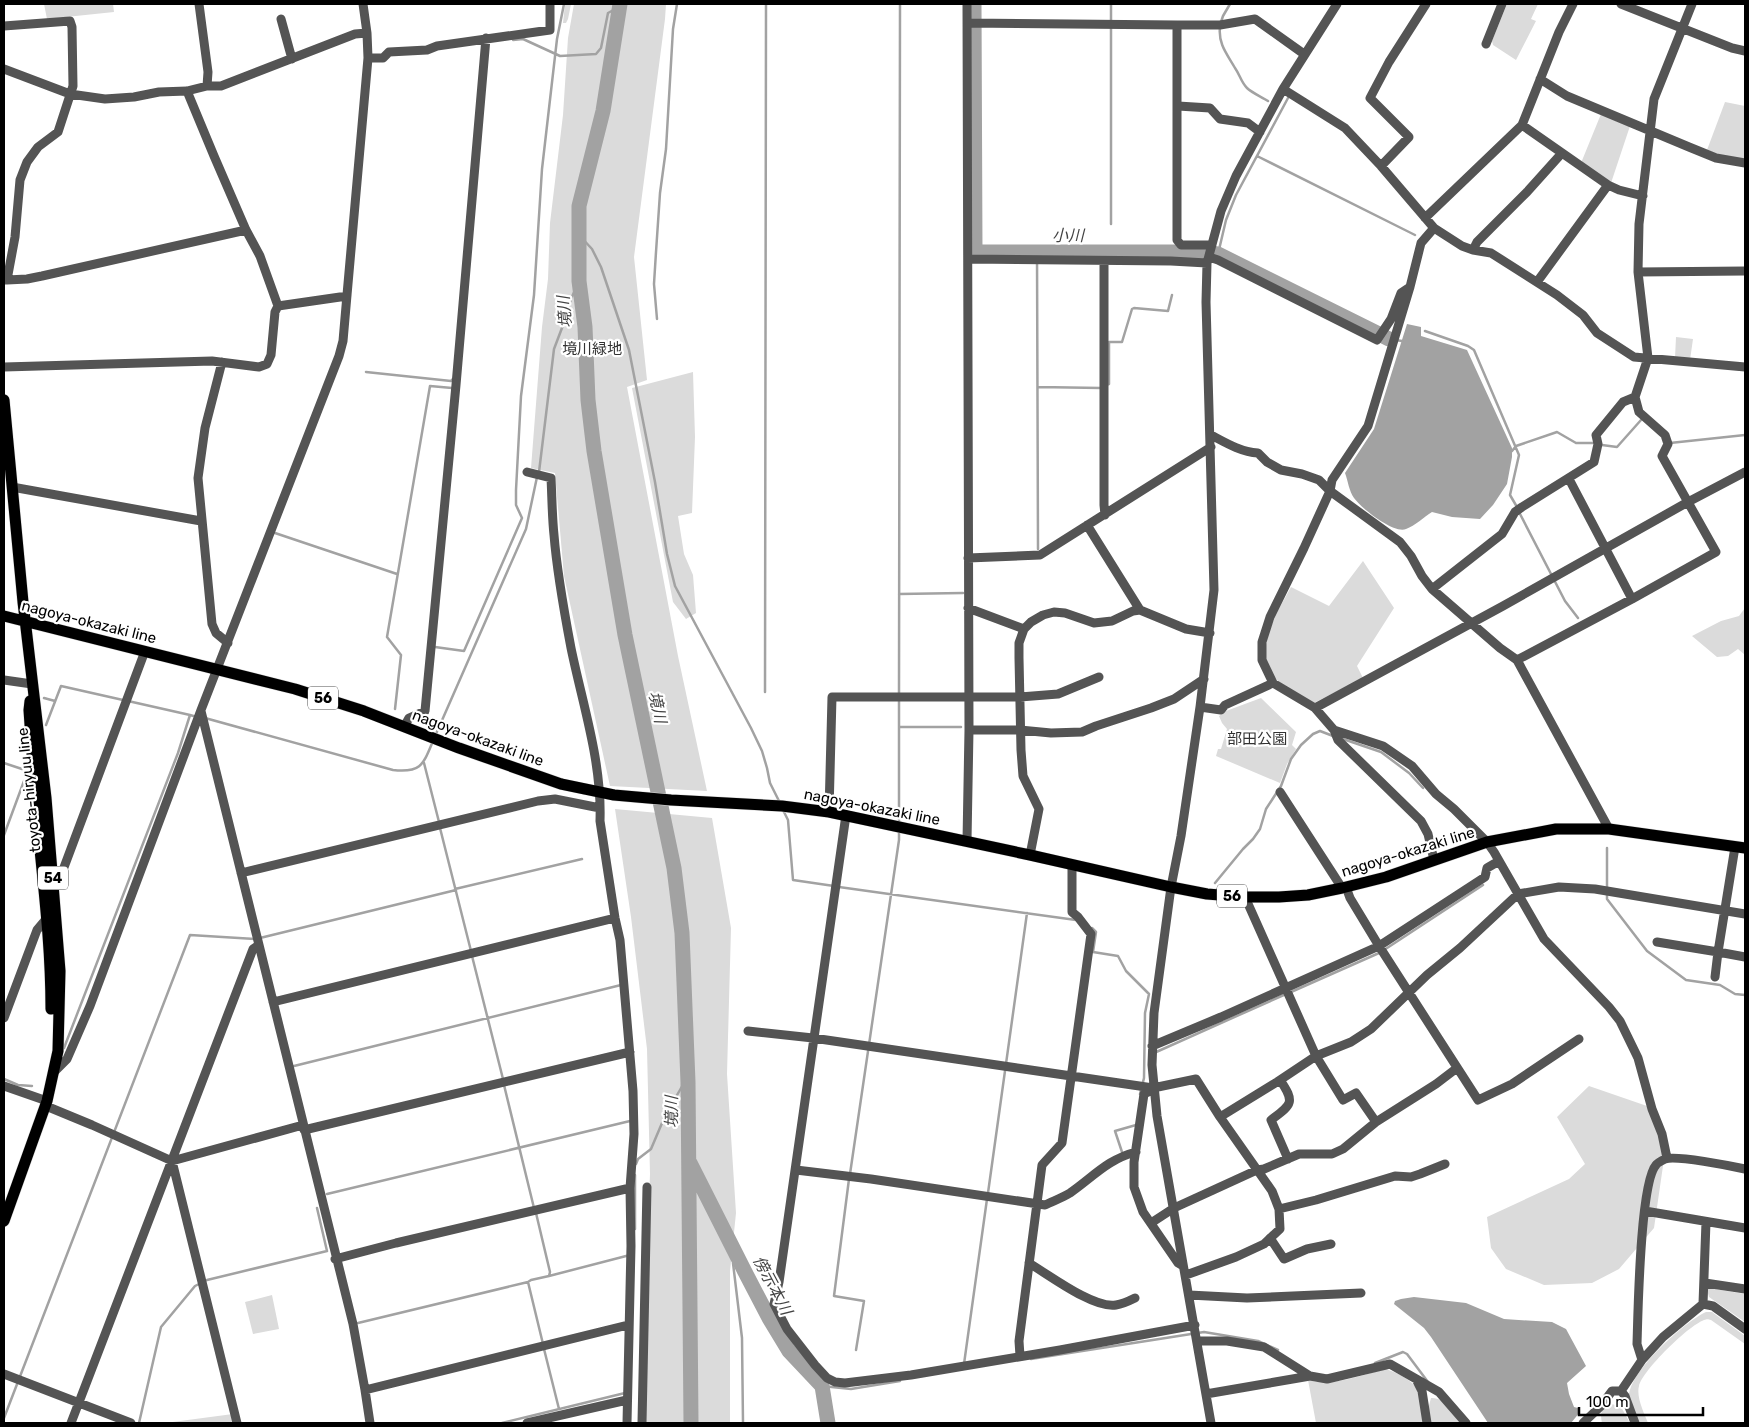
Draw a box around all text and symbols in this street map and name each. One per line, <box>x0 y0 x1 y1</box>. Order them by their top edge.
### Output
water label: 小川 <box>1052 226 1086 245</box>
water label: 境川 <box>553 293 575 329</box>
park label: 境川緑地 <box>562 340 622 358</box>
street label: nagoya-okazaki line <box>20 597 158 647</box>
road number: 56 <box>308 686 338 710</box>
water label: 境川 <box>645 689 671 727</box>
street label: nagoya-okazaki line <box>410 706 546 770</box>
street label: toyota-hiryuu line <box>13 727 45 853</box>
park label: 部田公園 <box>1227 730 1287 748</box>
street label: nagoya-okazaki line <box>802 785 942 829</box>
street label: nagoya-okazaki line <box>1339 823 1477 881</box>
road number: 54 <box>38 866 68 890</box>
road number: 56 <box>1217 884 1247 908</box>
water label: 境川 <box>662 1094 681 1128</box>
water label: 傍示本川 <box>749 1253 797 1320</box>
scale bar <box>1579 1384 1703 1416</box>
text: 100 m <box>1586 1393 1628 1411</box>

